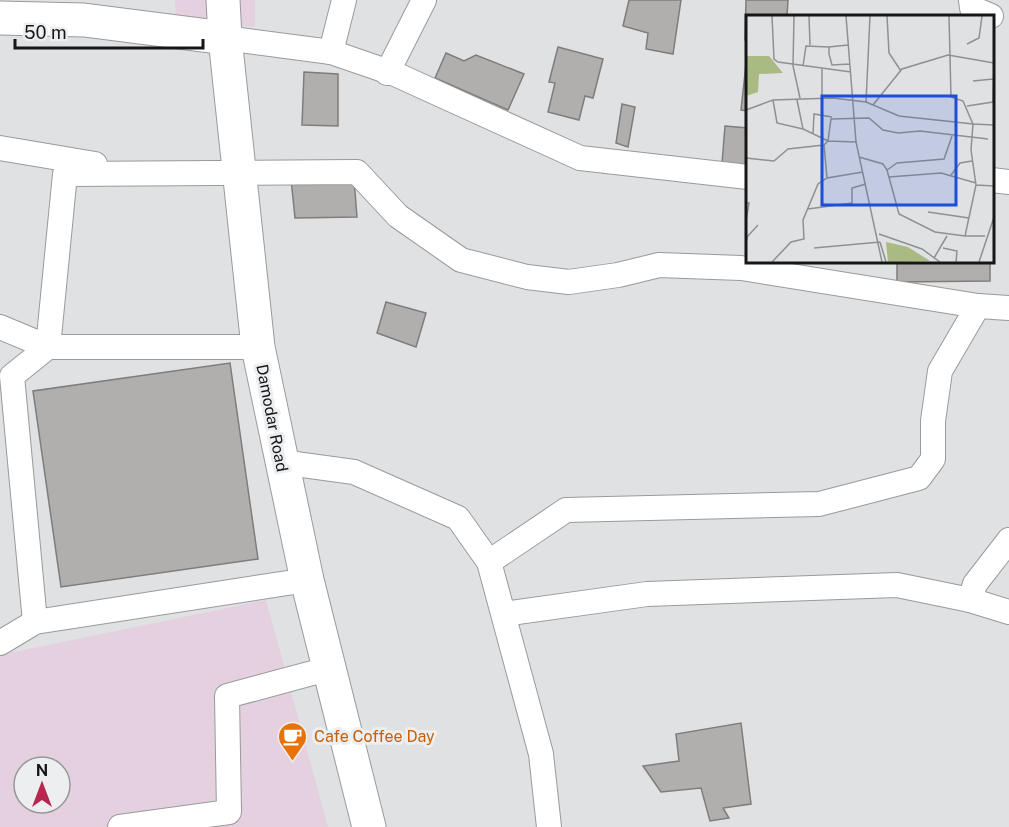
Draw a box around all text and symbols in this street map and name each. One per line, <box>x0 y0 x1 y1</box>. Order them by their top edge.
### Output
scale bar <box>15 12 202 50</box>
inset map <box>746 15 994 262</box>
text: 50 m <box>24 22 67 43</box>
street label: Damodar Road <box>252 363 292 473</box>
cafe icon: Cafe Coffee Day <box>277 720 309 762</box>
place label: Cafe Coffee Day <box>314 727 435 746</box>
north arrow <box>12 755 72 815</box>
text: N <box>36 761 48 780</box>

